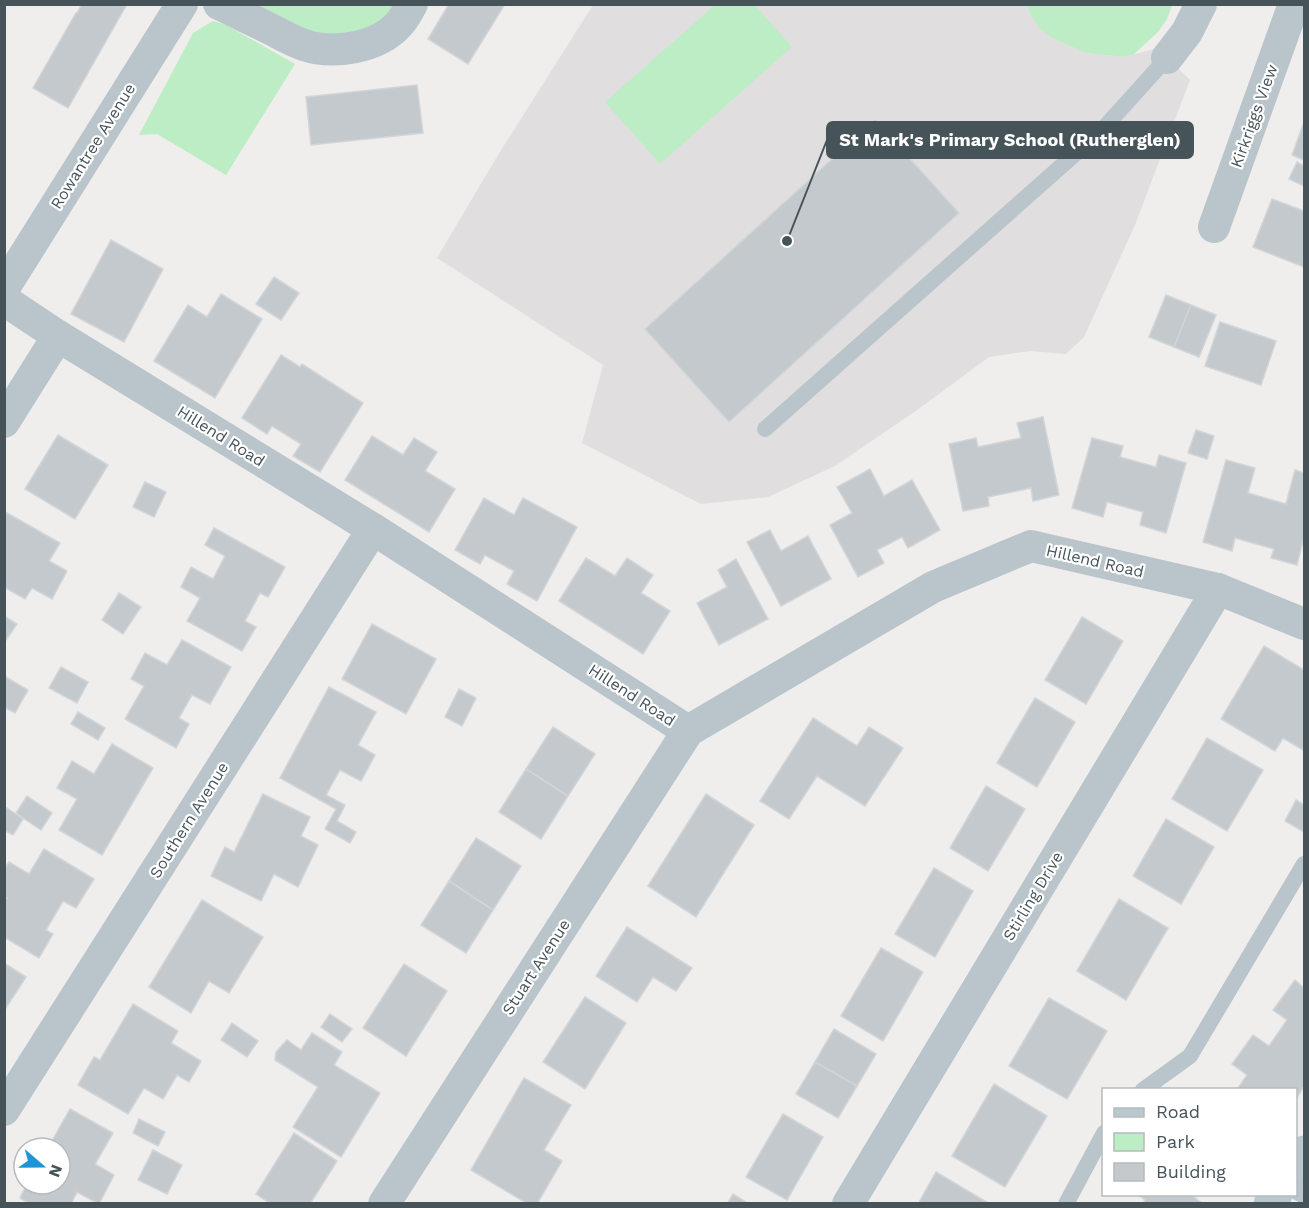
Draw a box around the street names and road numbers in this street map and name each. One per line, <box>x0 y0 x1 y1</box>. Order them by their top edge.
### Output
street label: Kirkriggs View <box>1227 62 1281 170</box>
street label: Rowantree Avenue <box>47 80 139 212</box>
street label: Hillend Road <box>174 402 268 470</box>
street label: Hillend Road <box>1044 541 1146 581</box>
street label: Hillend Road <box>585 660 679 730</box>
street label: Southern Avenue <box>146 758 232 882</box>
street label: Stirling Drive <box>999 848 1067 944</box>
street label: Stuart Avenue <box>498 916 574 1018</box>

